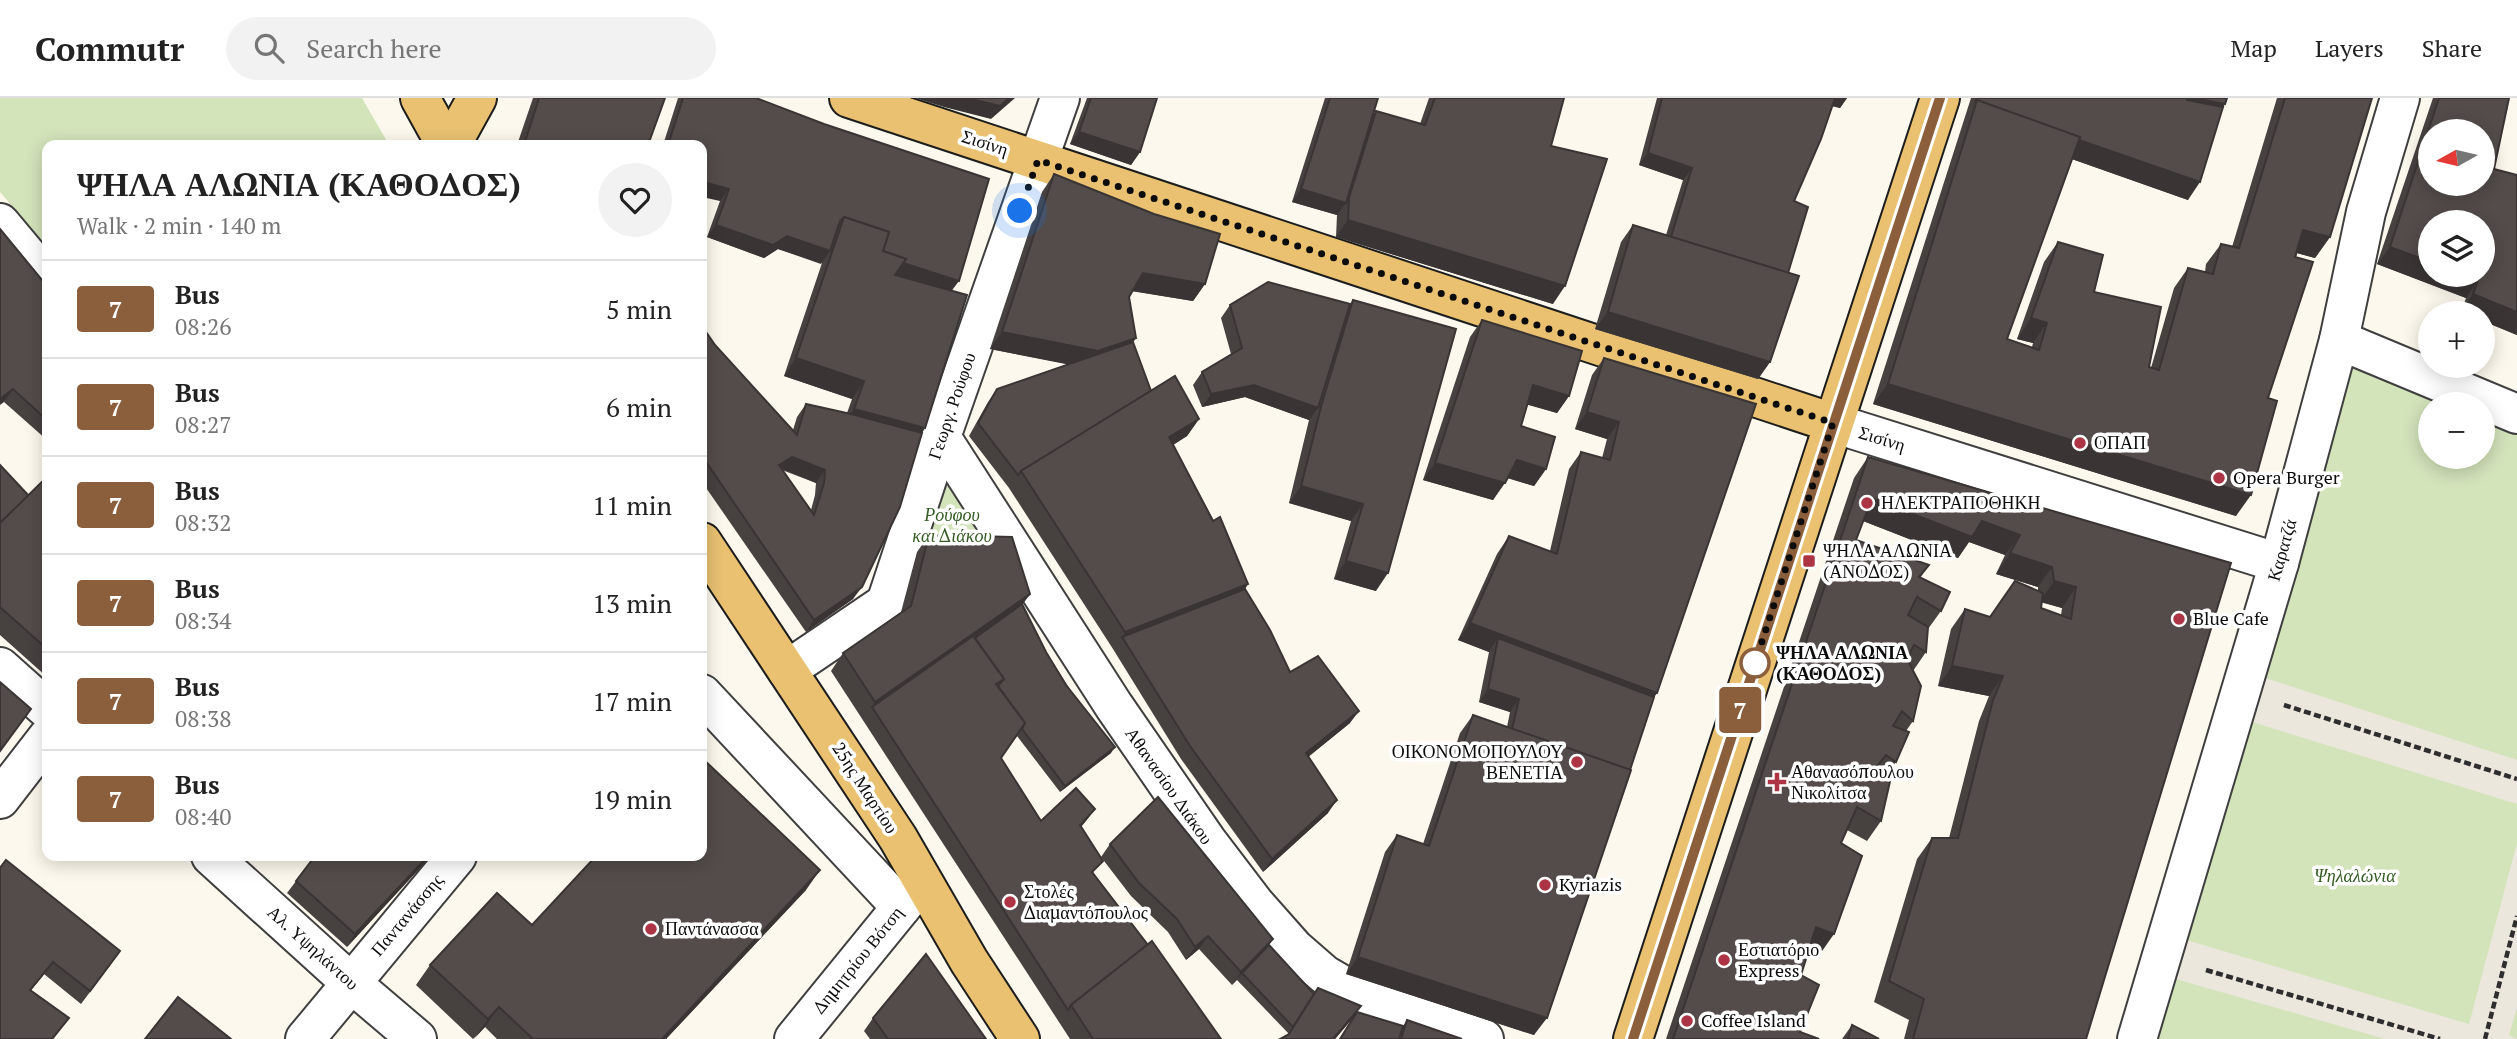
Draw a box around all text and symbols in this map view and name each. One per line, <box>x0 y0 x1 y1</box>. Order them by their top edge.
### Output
search box <box>226 17 716 80</box>
text: Commutr <box>35 27 184 70</box>
icon: search <box>250 29 288 67</box>
text: Search here <box>306 31 442 65</box>
text: Map <box>2230 32 2277 64</box>
text: Layers <box>2315 32 2384 64</box>
text: Share <box>2422 32 2482 64</box>
north arrow <box>2418 119 2496 196</box>
map controls <box>2418 119 2495 469</box>
street label: Σισίνη <box>959 123 1012 161</box>
text: ΨΗΛΑ ΑΛΩΝΙΑ (ΚΑΘΟΔΟΣ) <box>77 162 521 205</box>
button: heart <box>598 163 672 237</box>
your location <box>1002 193 1037 228</box>
text: Walk · 2 min · 140 m <box>77 210 281 241</box>
button: layers <box>2418 210 2495 287</box>
text: Bus <box>175 277 220 311</box>
text: 5 min <box>606 292 672 326</box>
text: 7 <box>109 293 122 325</box>
button: + <box>2418 301 2495 378</box>
text: 08:26 <box>175 311 232 342</box>
street label: Γεωργ. Ρούφου <box>922 349 981 462</box>
text: Bus <box>175 375 220 409</box>
text: 6 min <box>606 390 672 424</box>
text: 7 <box>109 391 122 423</box>
button: − <box>2418 392 2495 469</box>
text: 08:27 <box>175 409 232 440</box>
street label: Σισίνη <box>1856 420 1908 456</box>
place label: ΟΠΑΠ <box>2094 430 2146 454</box>
marker: ΟΠΑΠ <box>2072 435 2088 451</box>
place label: Opera Burger <box>2233 465 2340 489</box>
marker: Opera Burger <box>2211 470 2227 486</box>
text: Bus <box>175 473 220 507</box>
text: 11 min <box>592 488 672 522</box>
text: 7 <box>109 489 122 521</box>
place label: ΗΛΕΚΤΡΑΠΟΘΗΚΗ <box>1881 490 2041 514</box>
marker: ΗΛΕΚΤΡΑΠΟΘΗΚΗ <box>1859 495 1875 511</box>
park label: Ρούφου και Διάκου <box>912 502 992 547</box>
text: 08:32 <box>175 507 232 538</box>
street label: Καρατζά <box>2261 515 2301 584</box>
place label: ΨΗΛΑ ΑΛΩΝΙΑ (ΑΝΟΔΟΣ) <box>1823 538 1952 583</box>
marker: ΨΗΛΑ ΑΛΩΝΙΑ (ΑΝΟΔΟΣ) <box>1801 553 1817 569</box>
text: Bus <box>175 571 220 605</box>
text: 13 min <box>592 586 672 620</box>
text: 7 <box>109 587 122 619</box>
text: 08:34 <box>175 605 232 636</box>
place label: Blue Cafe <box>2193 606 2269 630</box>
marker: Blue Cafe <box>2171 611 2187 627</box>
place label: ΨΗΛΑ ΑΛΩΝΙΑ (ΚΑΘΟΔΟΣ) <box>1776 640 1908 685</box>
marker: ΨΗΛΑ ΑΛΩΝΙΑ (ΚΑΘΟΔΟΣ) <box>1740 648 1770 678</box>
text: Bus <box>175 669 220 703</box>
text: 17 min <box>592 684 672 718</box>
text: 7 <box>109 685 122 717</box>
line badge: 7 <box>1717 687 1763 733</box>
text: 7 <box>1733 694 1747 726</box>
text: 08:38 <box>175 703 232 734</box>
street label: Αθανασίου Διάκου <box>1120 722 1219 849</box>
street label: 25ης Μαρτίου <box>827 737 904 838</box>
place label: ΟΙΚΟΝΟΜΟΠΟΥΛΟΥ ΒΕΝΕΤΙΑ <box>1392 739 1563 784</box>
marker: ΟΙΚΟΝΟΜΟΠΟΥΛΟΥ ΒΕΝΕΤΙΑ <box>1569 754 1585 770</box>
place label: Αθανασόπουλου Νικολίτσα <box>1791 759 1914 804</box>
text: Bus <box>175 767 220 801</box>
marker: Αθανασόπουλου Νικολίτσα <box>1769 774 1785 790</box>
text: 19 min <box>592 782 672 816</box>
text: 7 <box>109 783 122 815</box>
text: 08:40 <box>175 801 232 832</box>
park label: Ψηλαλώνια <box>2314 863 2396 887</box>
street label: Παντανάσσης <box>365 868 448 961</box>
place label: Kyriazis <box>1559 872 1622 896</box>
marker: Kyriazis <box>1537 877 1553 893</box>
place label: Στολές Διαμαντόπουλος <box>1024 879 1148 924</box>
marker: Στολές Διαμαντόπουλος <box>1002 894 1018 910</box>
street label: Αλ. Υψηλάντου <box>263 900 365 995</box>
street label: Δημητρίου Βότση <box>807 901 908 1018</box>
place label: Παντάνασσα <box>665 916 759 940</box>
marker: Παντάνασσα <box>643 921 659 937</box>
place label: Εστιατόριο Express <box>1738 937 1819 982</box>
marker: Εστιατόριο Express <box>1716 952 1732 968</box>
place label: Coffee Island <box>1701 1008 1806 1032</box>
marker: Coffee Island <box>1679 1013 1695 1029</box>

